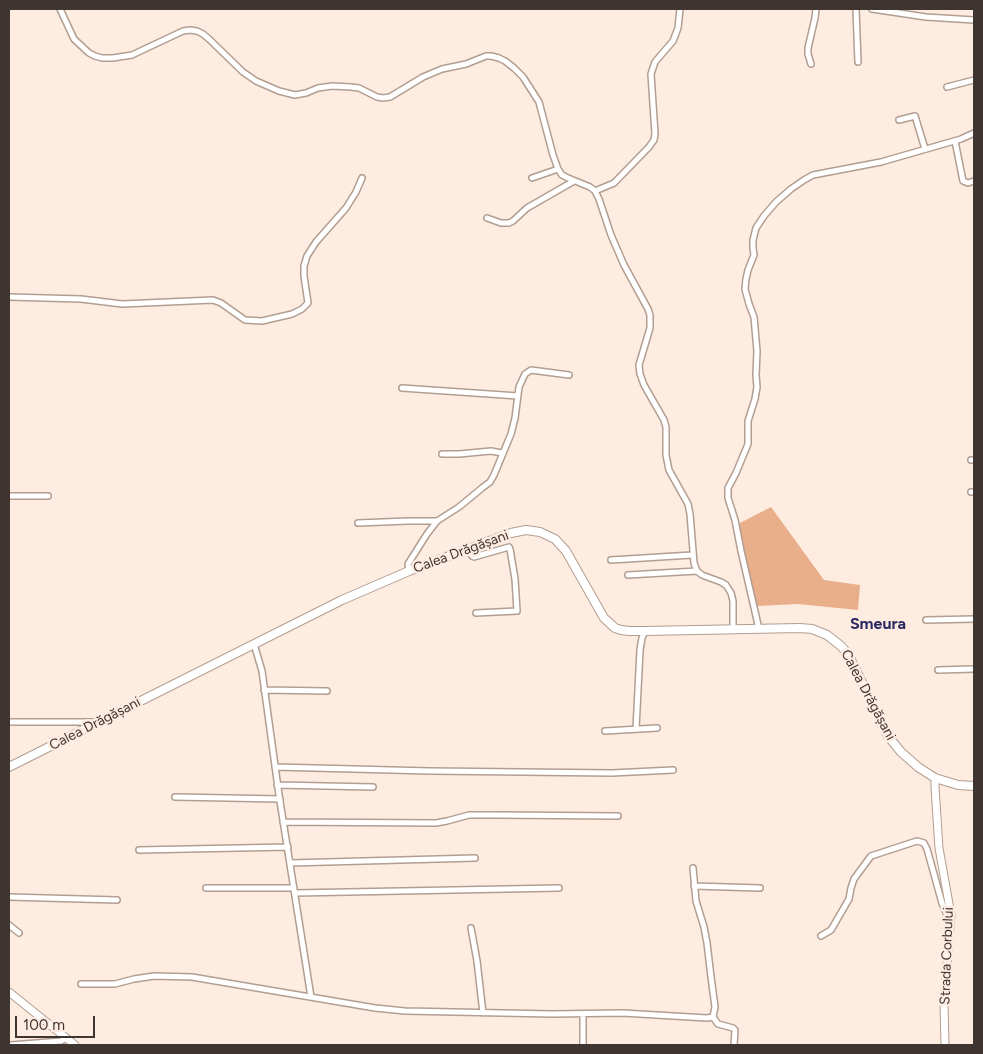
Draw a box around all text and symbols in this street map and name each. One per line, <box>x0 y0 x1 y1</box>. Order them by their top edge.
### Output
street label: Calea Drăgășani <box>411 527 511 577</box>
district label: Smeura <box>850 614 906 634</box>
street label: Calea Drăgășani <box>837 647 899 743</box>
street label: Calea Drăgășani <box>47 694 143 754</box>
street label: Strada Corbului <box>937 907 957 1005</box>
scale bar <box>18 1006 98 1038</box>
text: 100 m <box>23 1016 65 1034</box>

